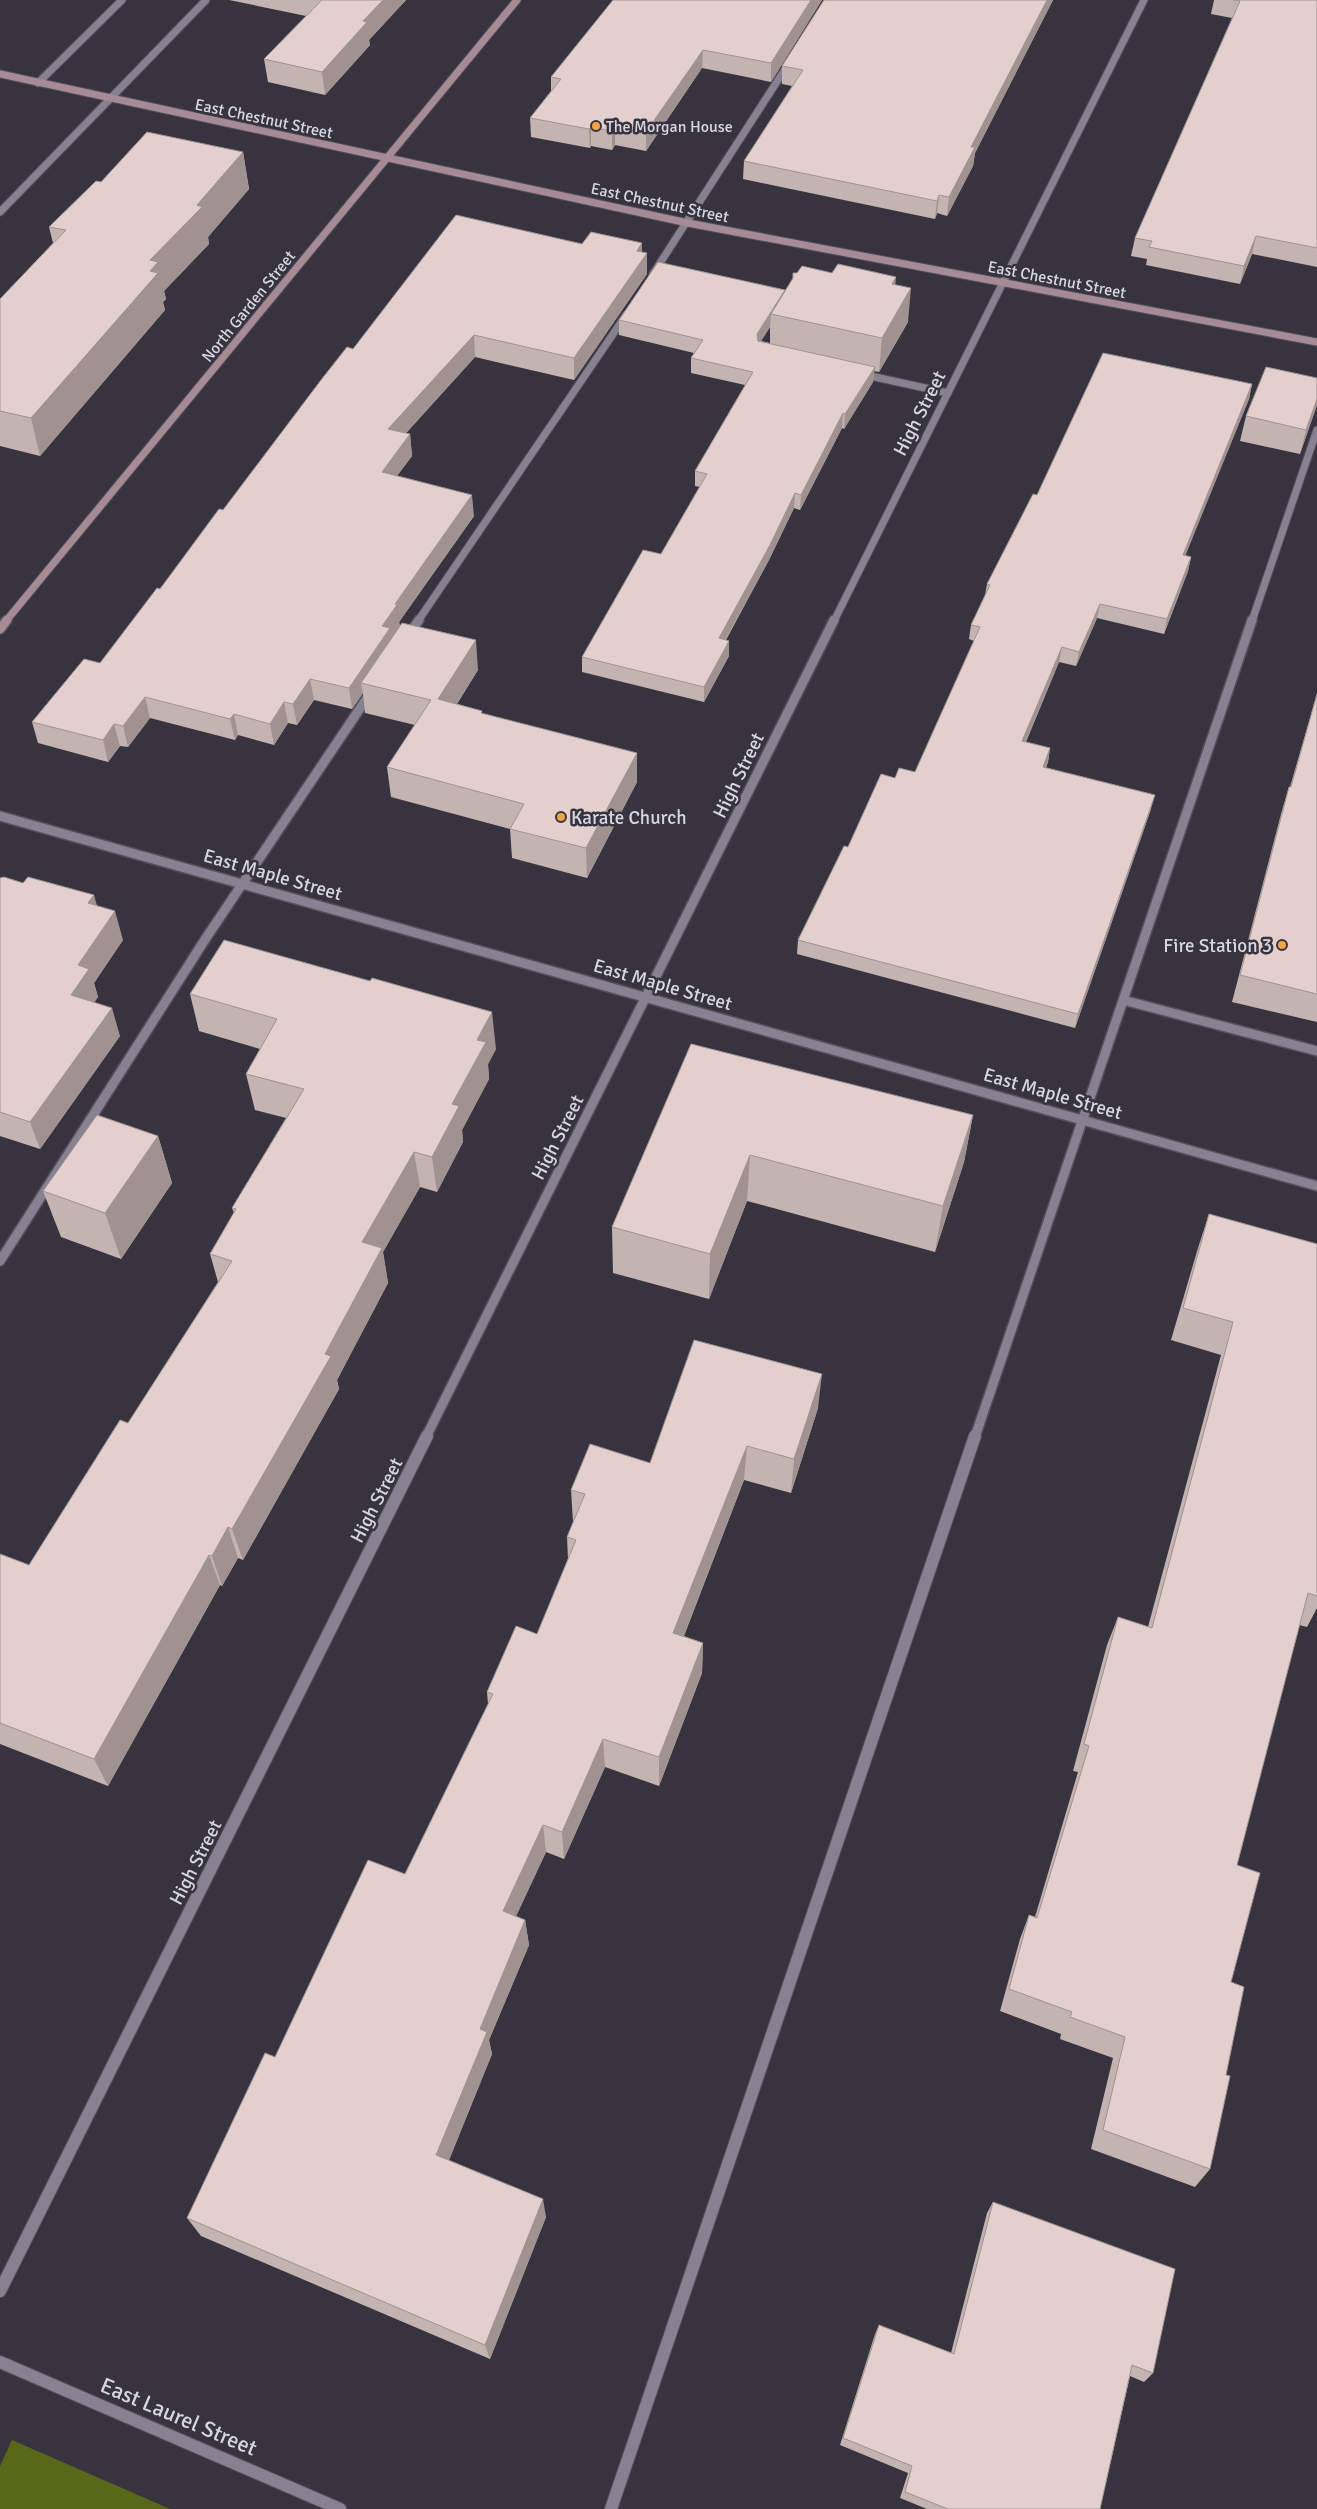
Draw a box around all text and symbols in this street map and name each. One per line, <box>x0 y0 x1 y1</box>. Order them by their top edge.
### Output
street label: East Chestnut Street <box>193 95 335 143</box>
place label: The Morgan House <box>606 117 733 137</box>
marker: The Morgan House <box>590 120 602 132</box>
street label: East Chestnut Street <box>589 179 731 227</box>
street label: North Garden Street <box>198 246 300 366</box>
street label: East Chestnut Street <box>986 257 1128 303</box>
street label: High Street <box>888 367 952 460</box>
street label: High Street <box>708 729 770 822</box>
place label: Karate Church <box>571 806 687 830</box>
marker: Karate Church <box>555 811 567 823</box>
street label: East Maple Street <box>201 844 345 906</box>
place label: Fire Station 3 <box>1163 934 1272 958</box>
marker: Fire Station 3 <box>1276 939 1288 951</box>
street label: East Maple Street <box>591 954 735 1016</box>
street label: East Maple Street <box>981 1063 1125 1125</box>
street label: High Street <box>526 1091 590 1184</box>
street label: High Street <box>345 1454 409 1547</box>
street label: High Street <box>164 1816 228 1909</box>
street label: East Laurel Street <box>96 2371 261 2462</box>

